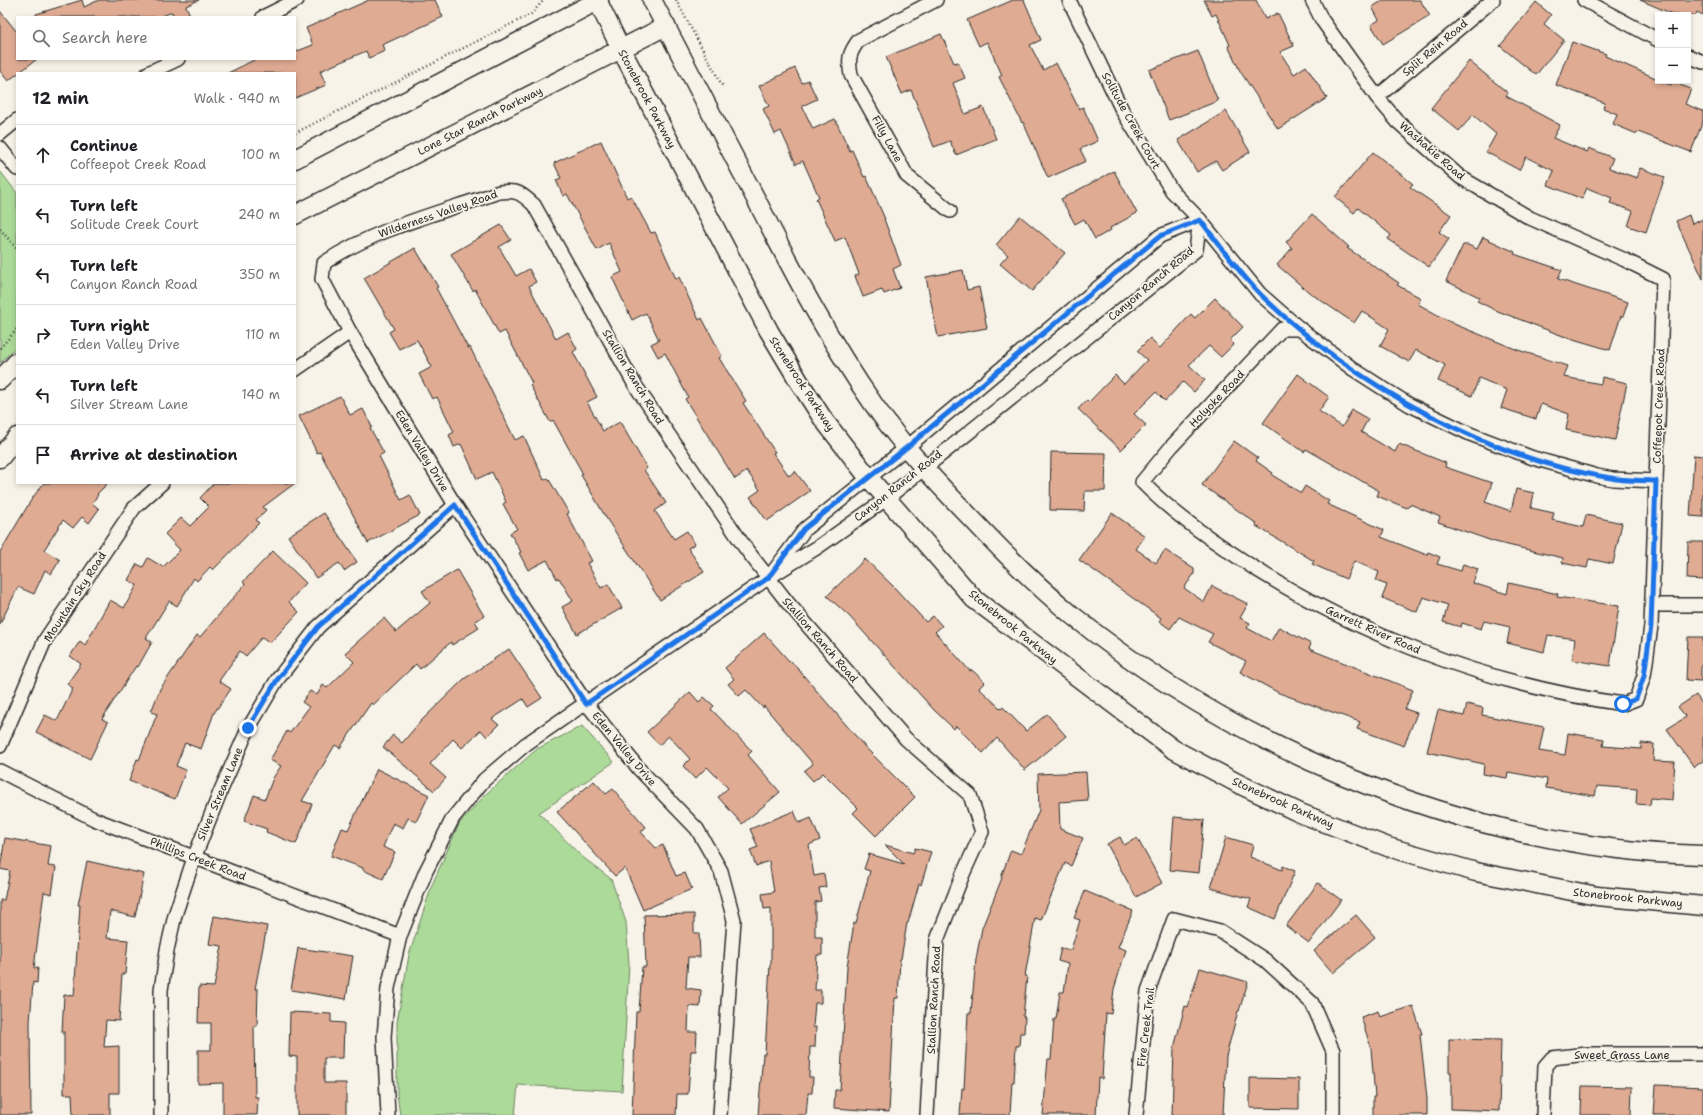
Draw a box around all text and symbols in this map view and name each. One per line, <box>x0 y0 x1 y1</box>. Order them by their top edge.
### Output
map controls <box>1655 12 1691 84</box>
button: + <box>1655 12 1691 48</box>
search box <box>16 16 296 60</box>
street label: Split Rein Road <box>1399 16 1471 80</box>
icon: search <box>30 27 52 49</box>
text: Search here <box>62 28 148 48</box>
street label: Stonebrook Parkway <box>615 47 679 151</box>
button: − <box>1655 48 1691 84</box>
street label: Solitude Creek Court <box>1098 70 1164 172</box>
street label: Lone Star Ranch Parkway <box>415 83 545 159</box>
text: 12 min <box>32 87 89 109</box>
text: Walk · 940 m <box>194 90 280 107</box>
street label: Filly Lane <box>868 113 906 165</box>
street label: Washakie Road <box>1396 118 1468 184</box>
text: Continue <box>70 136 138 156</box>
icon: ahead <box>32 144 54 166</box>
text: 100 m <box>241 146 280 163</box>
text: Coffeepot Creek Road <box>70 156 206 173</box>
street label: Wilderness Valley Road <box>376 187 500 241</box>
text: Turn left <box>70 196 138 216</box>
icon: left <box>32 204 54 226</box>
text: 240 m <box>238 206 280 223</box>
text: Solitude Creek Court <box>70 216 199 233</box>
street label: Canyon Ranch Road <box>1105 244 1197 324</box>
text: Turn left <box>70 256 138 276</box>
icon: left <box>32 264 54 286</box>
text: 350 m <box>239 266 280 283</box>
text: Canyon Ranch Road <box>70 276 198 293</box>
text: Turn right <box>70 316 150 336</box>
icon: right <box>32 324 54 346</box>
text: 110 m <box>245 326 280 343</box>
street label: Stallion Ranch Road <box>599 327 667 427</box>
street label: Stonebrook Parkway <box>766 334 838 434</box>
text: Eden Valley Drive <box>70 336 180 353</box>
street label: Coffeepot Creek Road <box>1649 348 1669 464</box>
street label: Holyoke Road <box>1186 367 1248 431</box>
text: Turn left <box>70 376 138 396</box>
icon: left <box>32 384 54 406</box>
text: 140 m <box>241 386 280 403</box>
text: Silver Stream Lane <box>70 396 188 413</box>
street label: Eden Valley Drive <box>392 407 452 495</box>
icon: arrive <box>32 444 54 466</box>
text: Arrive at destination <box>70 445 238 465</box>
street label: Canyon Ranch Road <box>851 447 945 525</box>
street label: Mountain Sky Road <box>40 549 110 645</box>
street label: Stonebrook Parkway <box>965 587 1061 667</box>
street label: Stallion Ranch Road <box>779 594 861 686</box>
street label: Garrett River Road <box>1323 602 1423 658</box>
route start <box>1614 695 1632 713</box>
street label: Eden Valley Drive <box>588 709 660 789</box>
route end <box>239 719 257 737</box>
street label: Silver Stream Lane <box>194 745 246 843</box>
street label: Stonebrook Parkway <box>1230 774 1336 832</box>
street label: Phillips Creek Road <box>148 834 248 884</box>
street label: Stonebrook Parkway <box>1572 885 1684 911</box>
street label: Stallion Ranch Road <box>924 945 944 1055</box>
street label: Fire Creek Trail <box>1134 986 1158 1068</box>
street label: Sweet Grass Lane <box>1574 1048 1670 1063</box>

